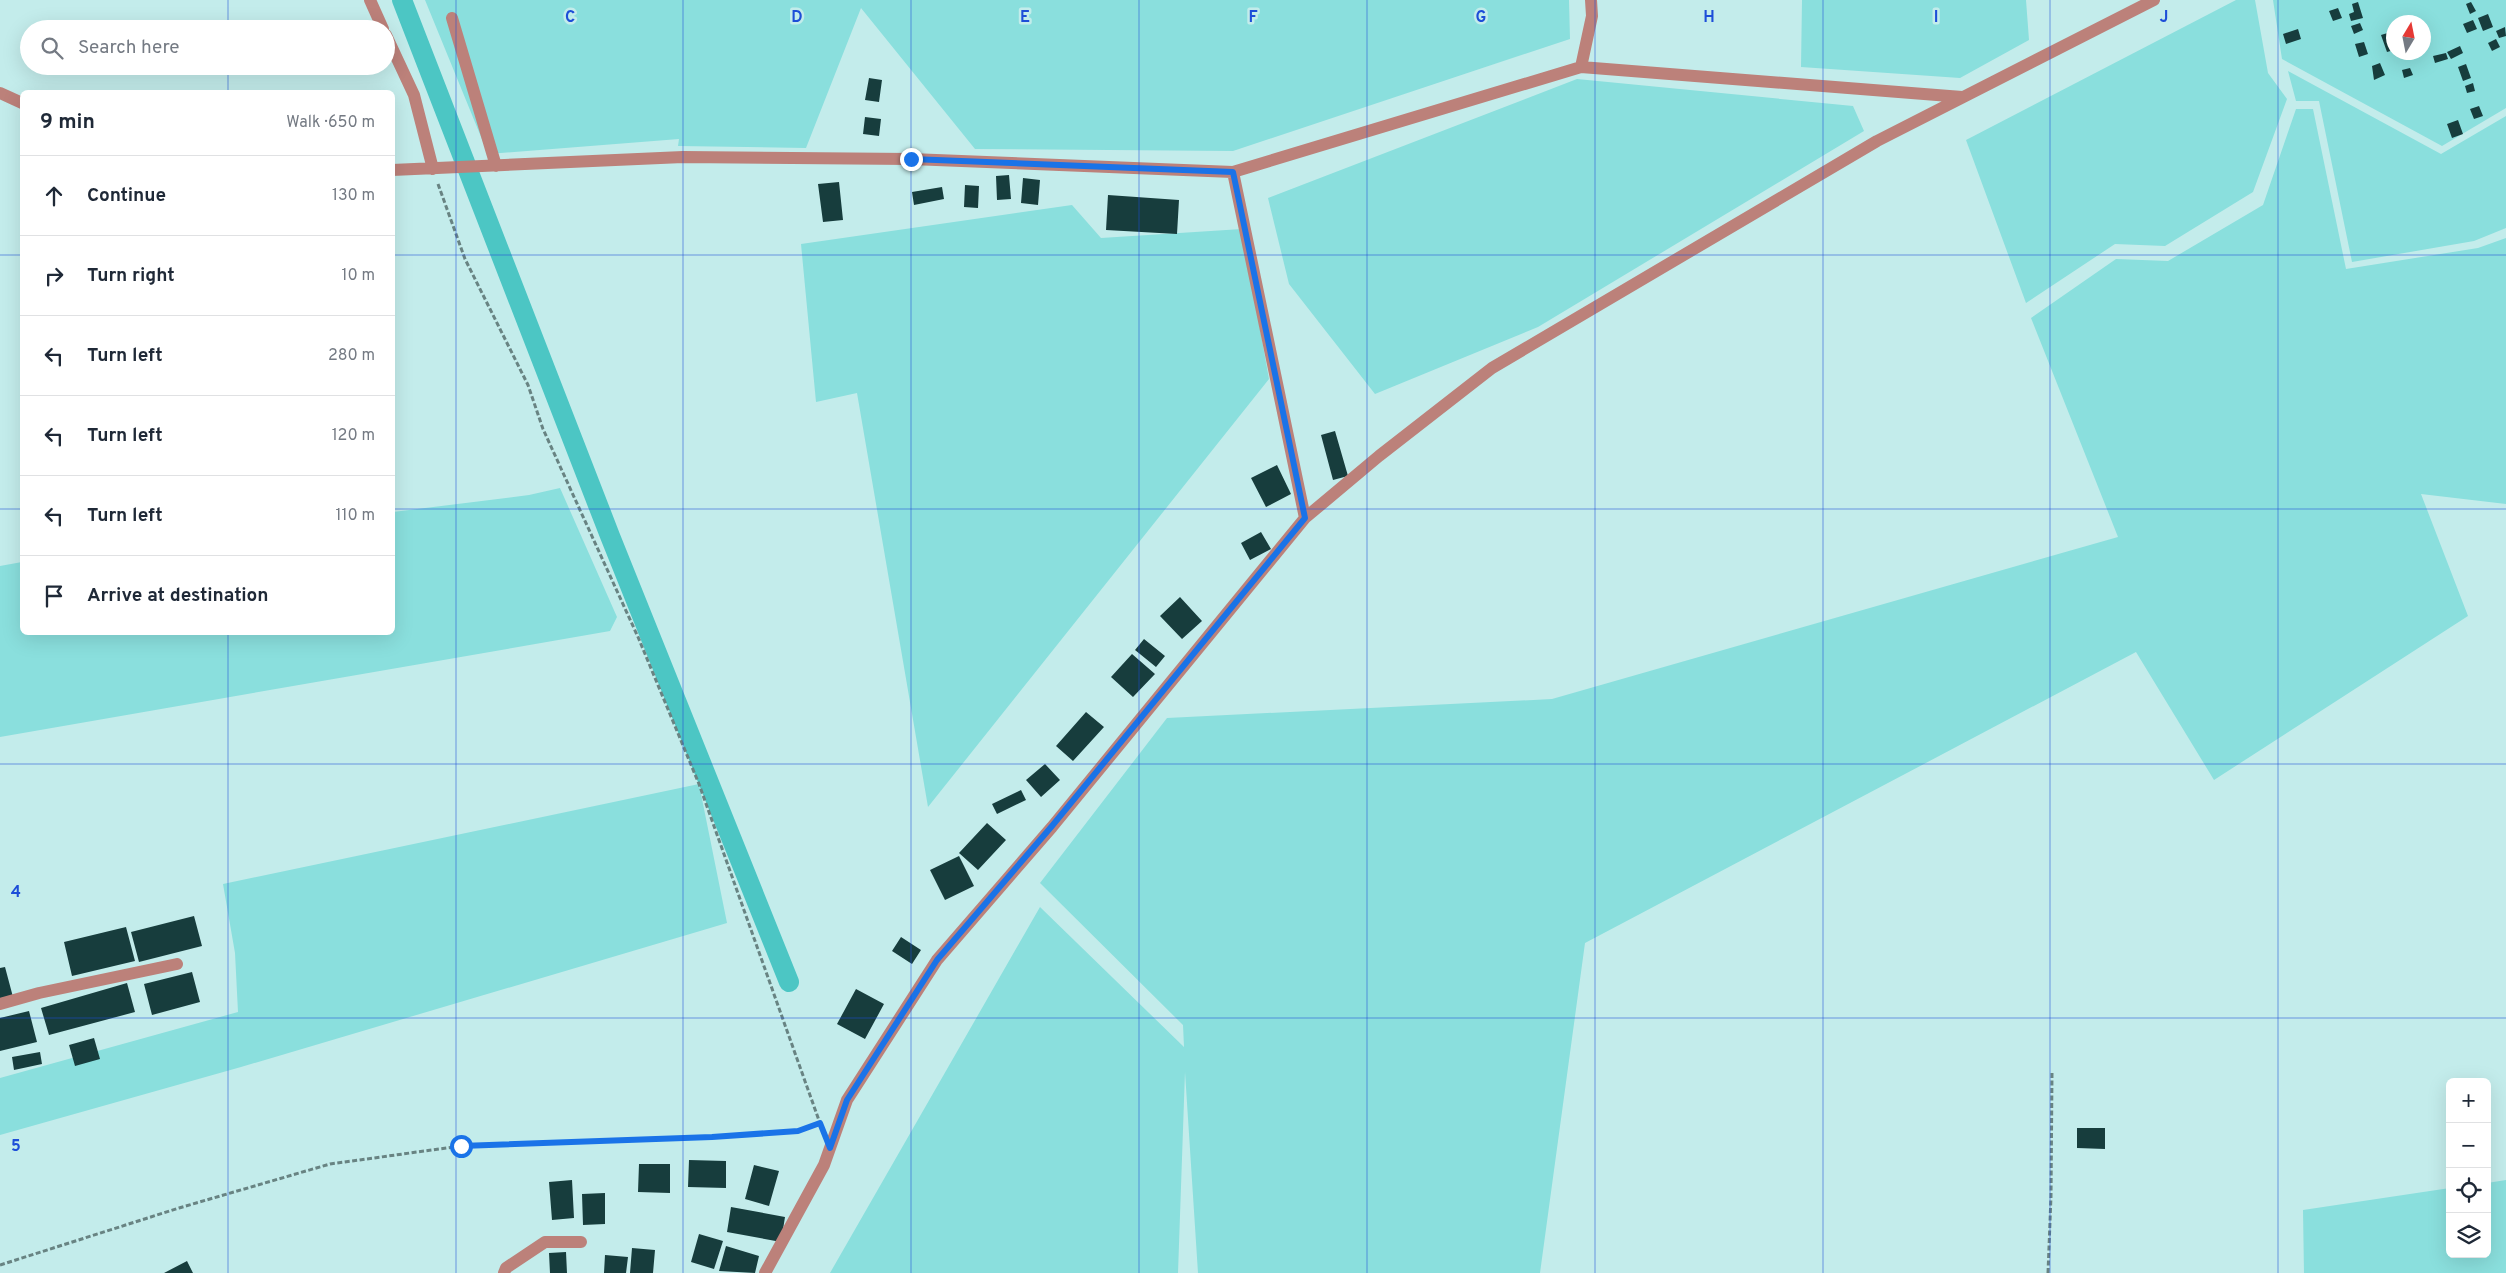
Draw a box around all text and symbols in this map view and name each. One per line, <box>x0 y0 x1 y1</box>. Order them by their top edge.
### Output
text: C <box>565 8 575 28</box>
text: D <box>791 8 803 28</box>
text: E <box>1020 8 1030 28</box>
text: F <box>1248 8 1258 28</box>
text: G <box>1476 8 1486 28</box>
text: H <box>1703 8 1715 28</box>
text: I <box>1934 8 1938 28</box>
text: J <box>2160 8 2168 28</box>
north arrow <box>2386 15 2431 60</box>
search box <box>20 20 395 75</box>
icon: search <box>38 34 66 62</box>
text: Search here <box>78 36 180 60</box>
text: 9 min <box>40 109 95 136</box>
text: Walk · 650 m <box>286 113 375 133</box>
route end <box>900 148 923 171</box>
icon: ahead <box>40 182 68 210</box>
text: Continue <box>87 184 166 208</box>
text: 130 m <box>332 186 375 206</box>
icon: right <box>40 262 68 290</box>
text: Turn right <box>87 264 175 288</box>
text: 10 m <box>341 266 375 286</box>
icon: left <box>40 342 68 370</box>
text: Turn left <box>87 344 163 368</box>
text: 280 m <box>328 346 375 366</box>
icon: left <box>40 422 68 450</box>
text: Turn left <box>87 424 163 448</box>
text: 120 m <box>332 426 375 446</box>
icon: left <box>40 502 68 530</box>
text: Turn left <box>87 504 163 528</box>
text: 110 m <box>335 506 375 526</box>
icon: arrive <box>40 582 68 610</box>
text: Arrive at destination <box>87 584 268 608</box>
text: 4 <box>11 883 21 903</box>
map controls <box>2446 1078 2491 1258</box>
button: + <box>2446 1078 2491 1123</box>
button: − <box>2446 1123 2491 1168</box>
route start <box>450 1135 473 1158</box>
text: 5 <box>11 1137 21 1157</box>
button: locate <box>2446 1168 2491 1213</box>
button: layers <box>2446 1213 2491 1258</box>

